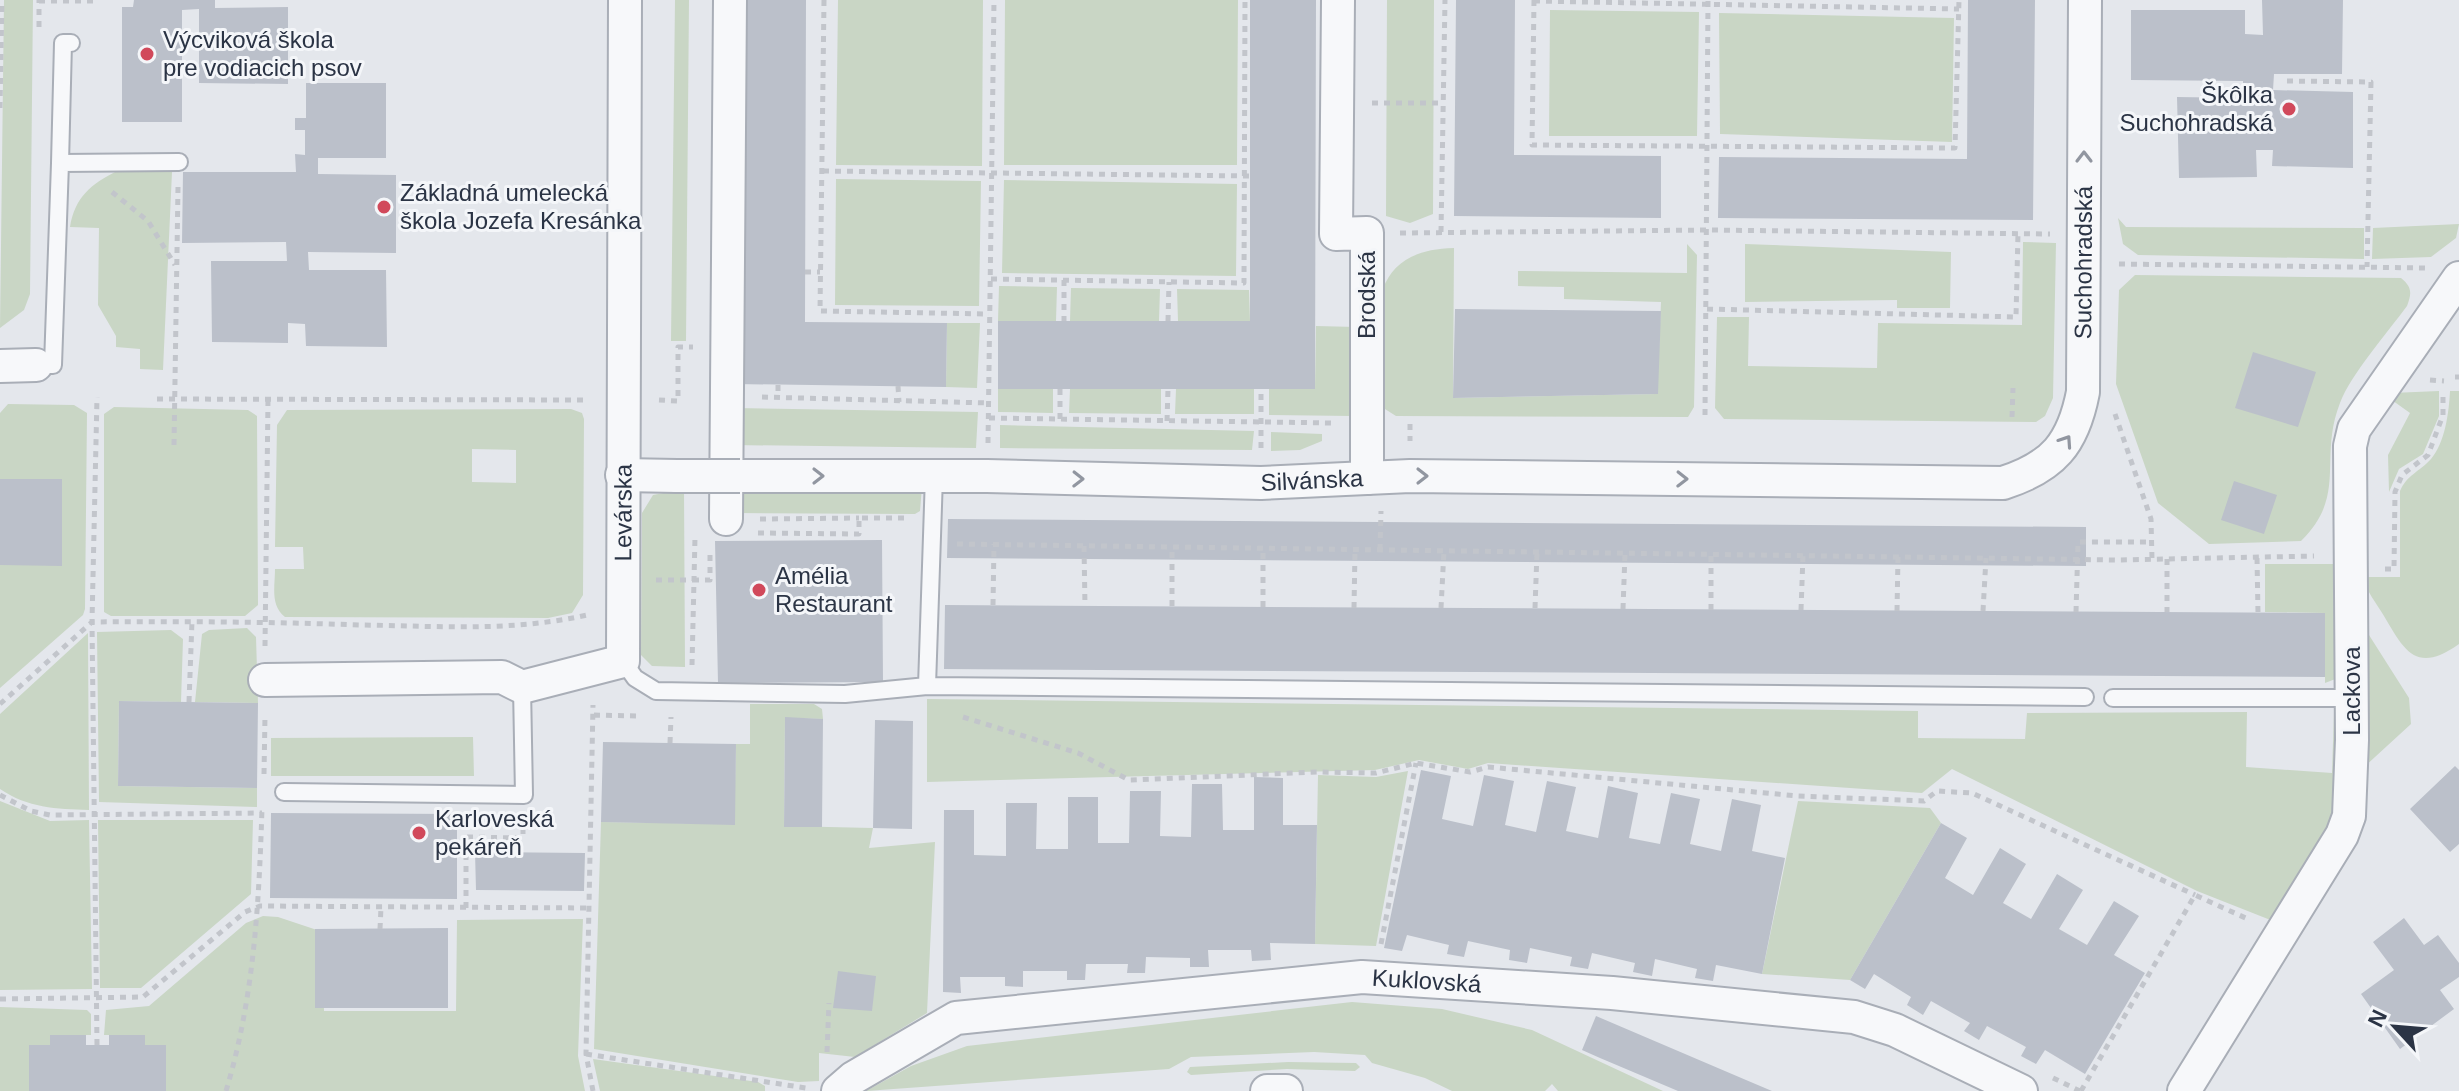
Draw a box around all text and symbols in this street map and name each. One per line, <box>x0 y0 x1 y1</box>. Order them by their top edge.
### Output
place label: Výcviková škola pre vodiacich psov <box>163 26 362 81</box>
marker: Výcviková škola pre vodiacich psov <box>138 45 156 63</box>
place label: Škôlka Suchohradská <box>2120 81 2274 136</box>
marker: Škôlka Suchohradská <box>2280 100 2298 118</box>
one-way arrow <box>2075 150 2093 163</box>
place label: Základná umelecká škola Jozefa Kresánka <box>400 179 642 234</box>
street label: Suchohradská <box>2069 185 2097 339</box>
marker: Základná umelecká škola Jozefa Kresánka <box>375 198 393 216</box>
street label: Brodská <box>1353 250 1380 339</box>
one-way arrow <box>2056 435 2071 450</box>
street label: Levárska <box>609 463 637 561</box>
street label: Silvánska <box>1260 464 1364 496</box>
one-way arrow <box>812 467 825 485</box>
one-way arrow <box>1416 467 1429 485</box>
one-way arrow <box>1072 470 1085 487</box>
one-way arrow <box>1676 470 1689 488</box>
place label: Amélia Restaurant <box>775 562 893 617</box>
marker: Amélia Restaurant <box>750 581 768 599</box>
street label: Lackova <box>2338 646 2365 736</box>
place label: Karloveská pekáreň <box>435 805 554 860</box>
marker: Karloveská pekáreň <box>410 824 428 842</box>
street label: Kuklovská <box>1371 964 1483 998</box>
north arrow <box>2355 987 2435 1067</box>
text: N <box>2363 1006 2392 1031</box>

